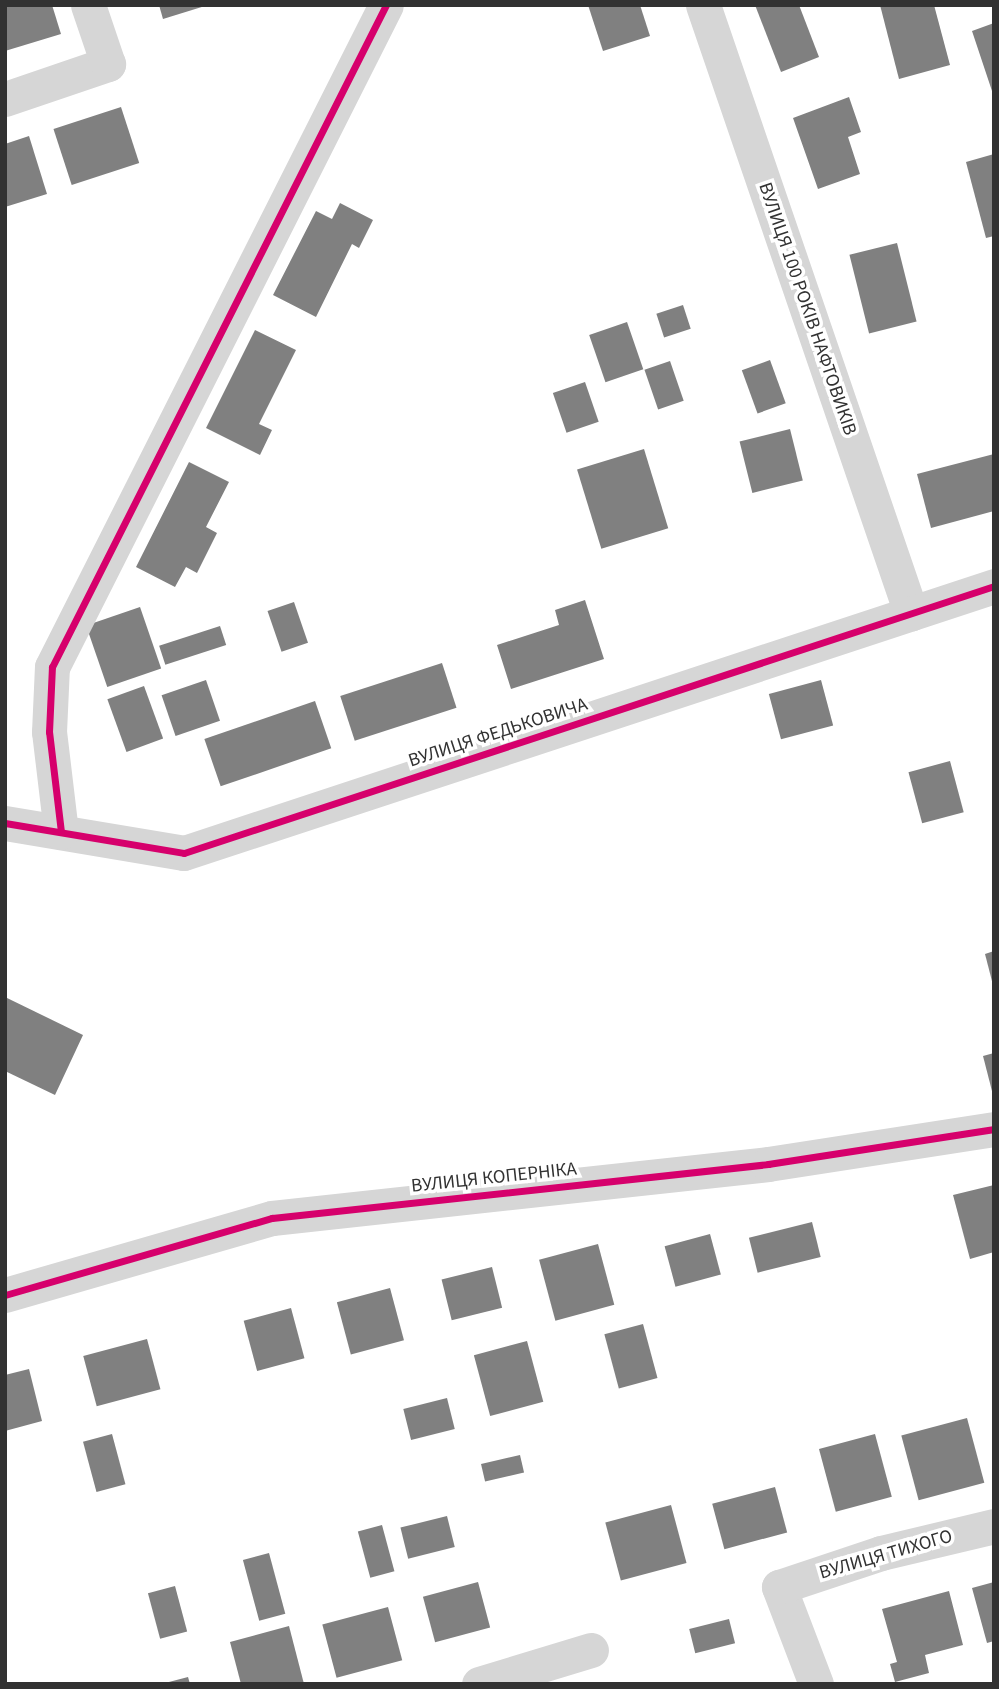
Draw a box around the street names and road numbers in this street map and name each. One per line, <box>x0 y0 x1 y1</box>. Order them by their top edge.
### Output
street label: ВУЛИЦЯ 100 РОКІВ НАФТОВИКІВ <box>753 180 861 438</box>
street label: ВУЛИЦЯ ФЕДЬКОВИЧА <box>406 693 590 773</box>
street label: ВУЛИЦЯ КОПЕРНІКА <box>410 1158 578 1198</box>
street label: ВУЛИЦЯ ТИХОГО <box>817 1525 955 1585</box>

